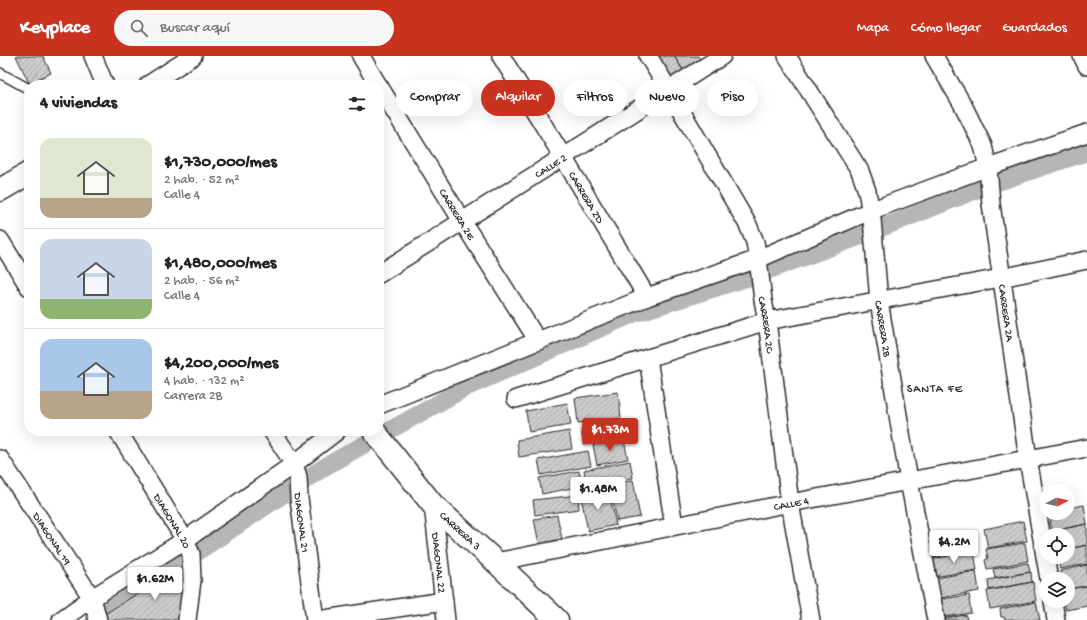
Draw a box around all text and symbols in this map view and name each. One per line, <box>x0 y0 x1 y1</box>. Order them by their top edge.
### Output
search box <box>114 10 394 46</box>
text: Keyplace <box>20 17 90 40</box>
icon: search <box>128 17 150 39</box>
text: Buscar aquí <box>160 19 230 37</box>
text: Mapa <box>857 20 889 37</box>
text: Cómo llegar <box>911 20 980 37</box>
text: Guardados <box>1002 20 1067 37</box>
chip: Comprar <box>396 80 473 116</box>
chip: Alquilar <box>481 80 555 116</box>
chip: Filtros <box>563 80 627 116</box>
chip: Nuevo <box>635 80 699 116</box>
chip: Piso <box>707 80 758 116</box>
icon: filters <box>346 93 368 115</box>
text: 4 viviendas <box>40 94 117 114</box>
street label: CALLE 2 <box>533 152 570 181</box>
text: $1,730,000/mes <box>164 153 277 173</box>
icon: home <box>72 154 120 202</box>
street label: CARRERA 2D <box>565 170 606 227</box>
text: 2 hab. · 52 m² <box>164 173 240 188</box>
street label: CARRERA 2E <box>436 187 477 244</box>
text: Calle 4 <box>164 188 200 203</box>
text: $1,480,000/mes <box>164 254 276 274</box>
icon: home <box>72 255 120 303</box>
text: 2 hab. · 56 m² <box>164 274 240 289</box>
street label: CARRERA 2A <box>995 284 1015 343</box>
text: Calle 4 <box>164 289 200 304</box>
street label: CARRERA 2C <box>755 296 775 355</box>
street label: CARRERA 2B <box>871 300 892 358</box>
text: $4,200,000/mes <box>164 354 278 374</box>
icon: home <box>72 355 120 403</box>
text: 4 hab. · 132 m² <box>164 374 244 389</box>
district label: SANTA FE <box>907 383 963 397</box>
text: Carrera 2B <box>164 389 222 404</box>
pin: $1.73M <box>577 418 643 452</box>
text: $1.73M <box>591 423 629 438</box>
pin: $1.48M <box>565 477 631 511</box>
text: $1.48M <box>579 482 617 497</box>
north arrow <box>1039 484 1075 520</box>
map controls <box>1039 484 1075 608</box>
street label: DIAGONAL 20 <box>149 491 192 551</box>
street label: DIAGONAL 21 <box>291 491 310 553</box>
street label: CALLE 4 <box>773 496 811 514</box>
street label: DIAGONAL 19 <box>29 510 73 568</box>
street label: CARRERA 3 <box>436 510 483 553</box>
button: locate <box>1039 528 1075 564</box>
pin: $4.2M <box>926 530 982 564</box>
street label: DIAGONAL 22 <box>428 531 447 594</box>
text: $4.2M <box>938 535 970 550</box>
pin: $1.62M <box>122 567 188 601</box>
text: $1.62M <box>136 572 174 587</box>
button: layers <box>1039 572 1075 608</box>

